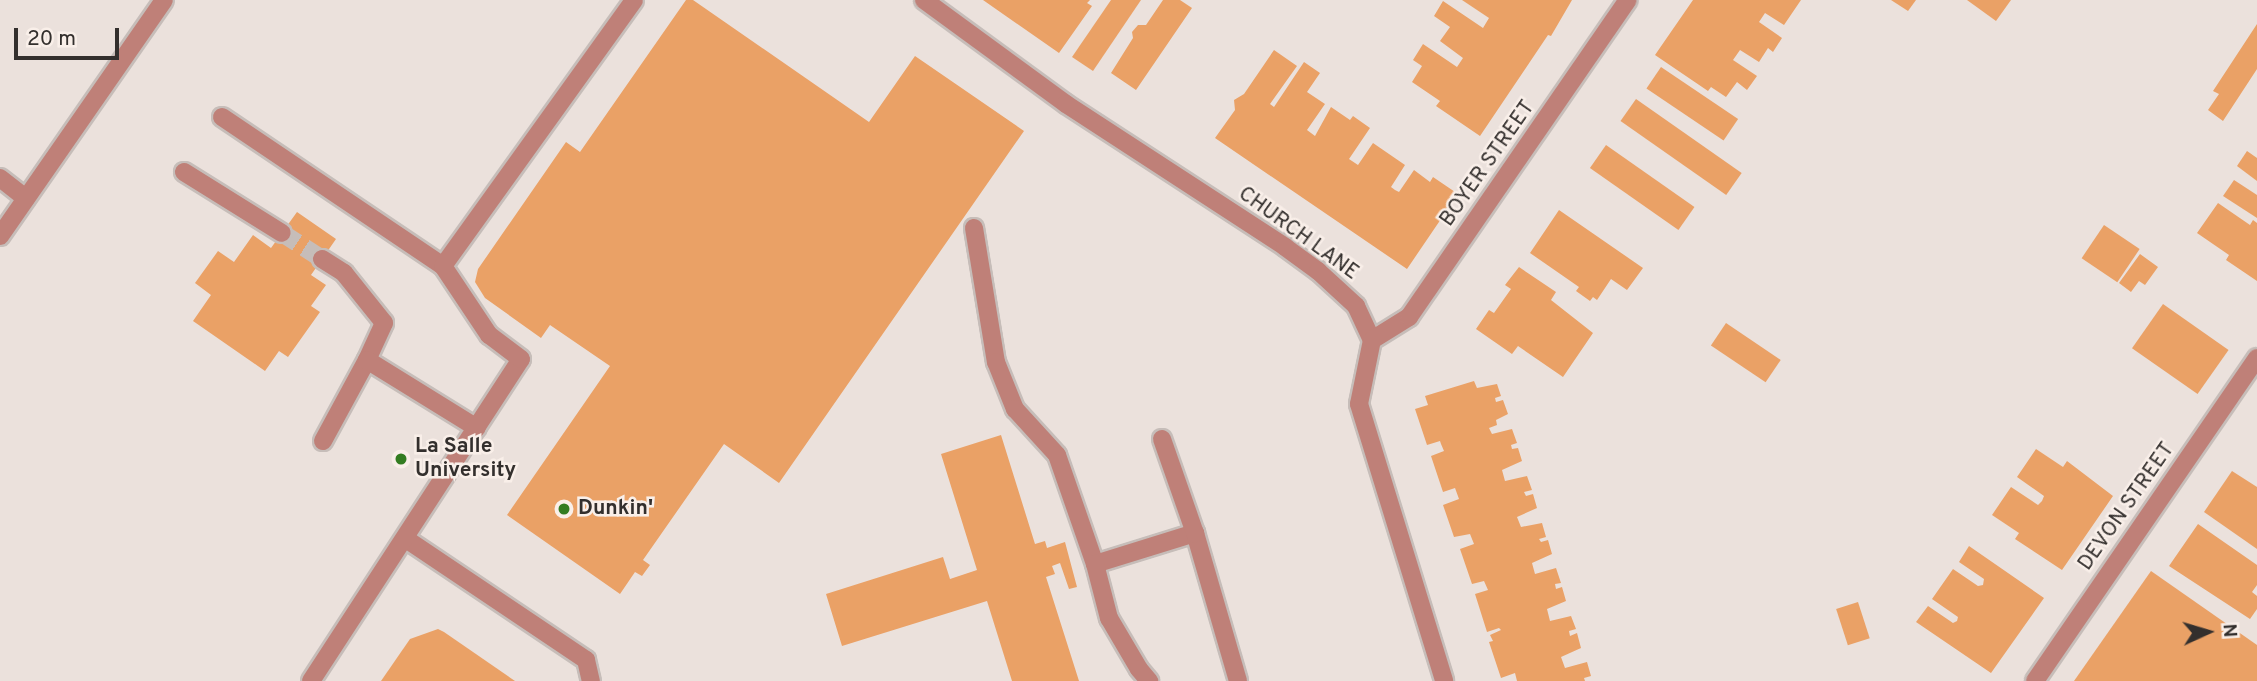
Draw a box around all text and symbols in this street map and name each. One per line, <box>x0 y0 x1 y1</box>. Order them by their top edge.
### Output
scale bar <box>18 14 122 58</box>
text: 20 m <box>27 26 76 53</box>
street label: BOYER STREET <box>1435 96 1541 232</box>
street label: CHURCH LANE <box>1233 182 1363 286</box>
place label: La Salle University <box>415 434 516 484</box>
street label: DEVON STREET <box>2074 438 2180 576</box>
marker: La Salle University <box>393 451 409 467</box>
place label: Dunkin' <box>578 496 653 522</box>
marker: Dunkin' <box>556 501 572 517</box>
north arrow <box>2173 597 2243 667</box>
text: N <box>2217 623 2241 638</box>

